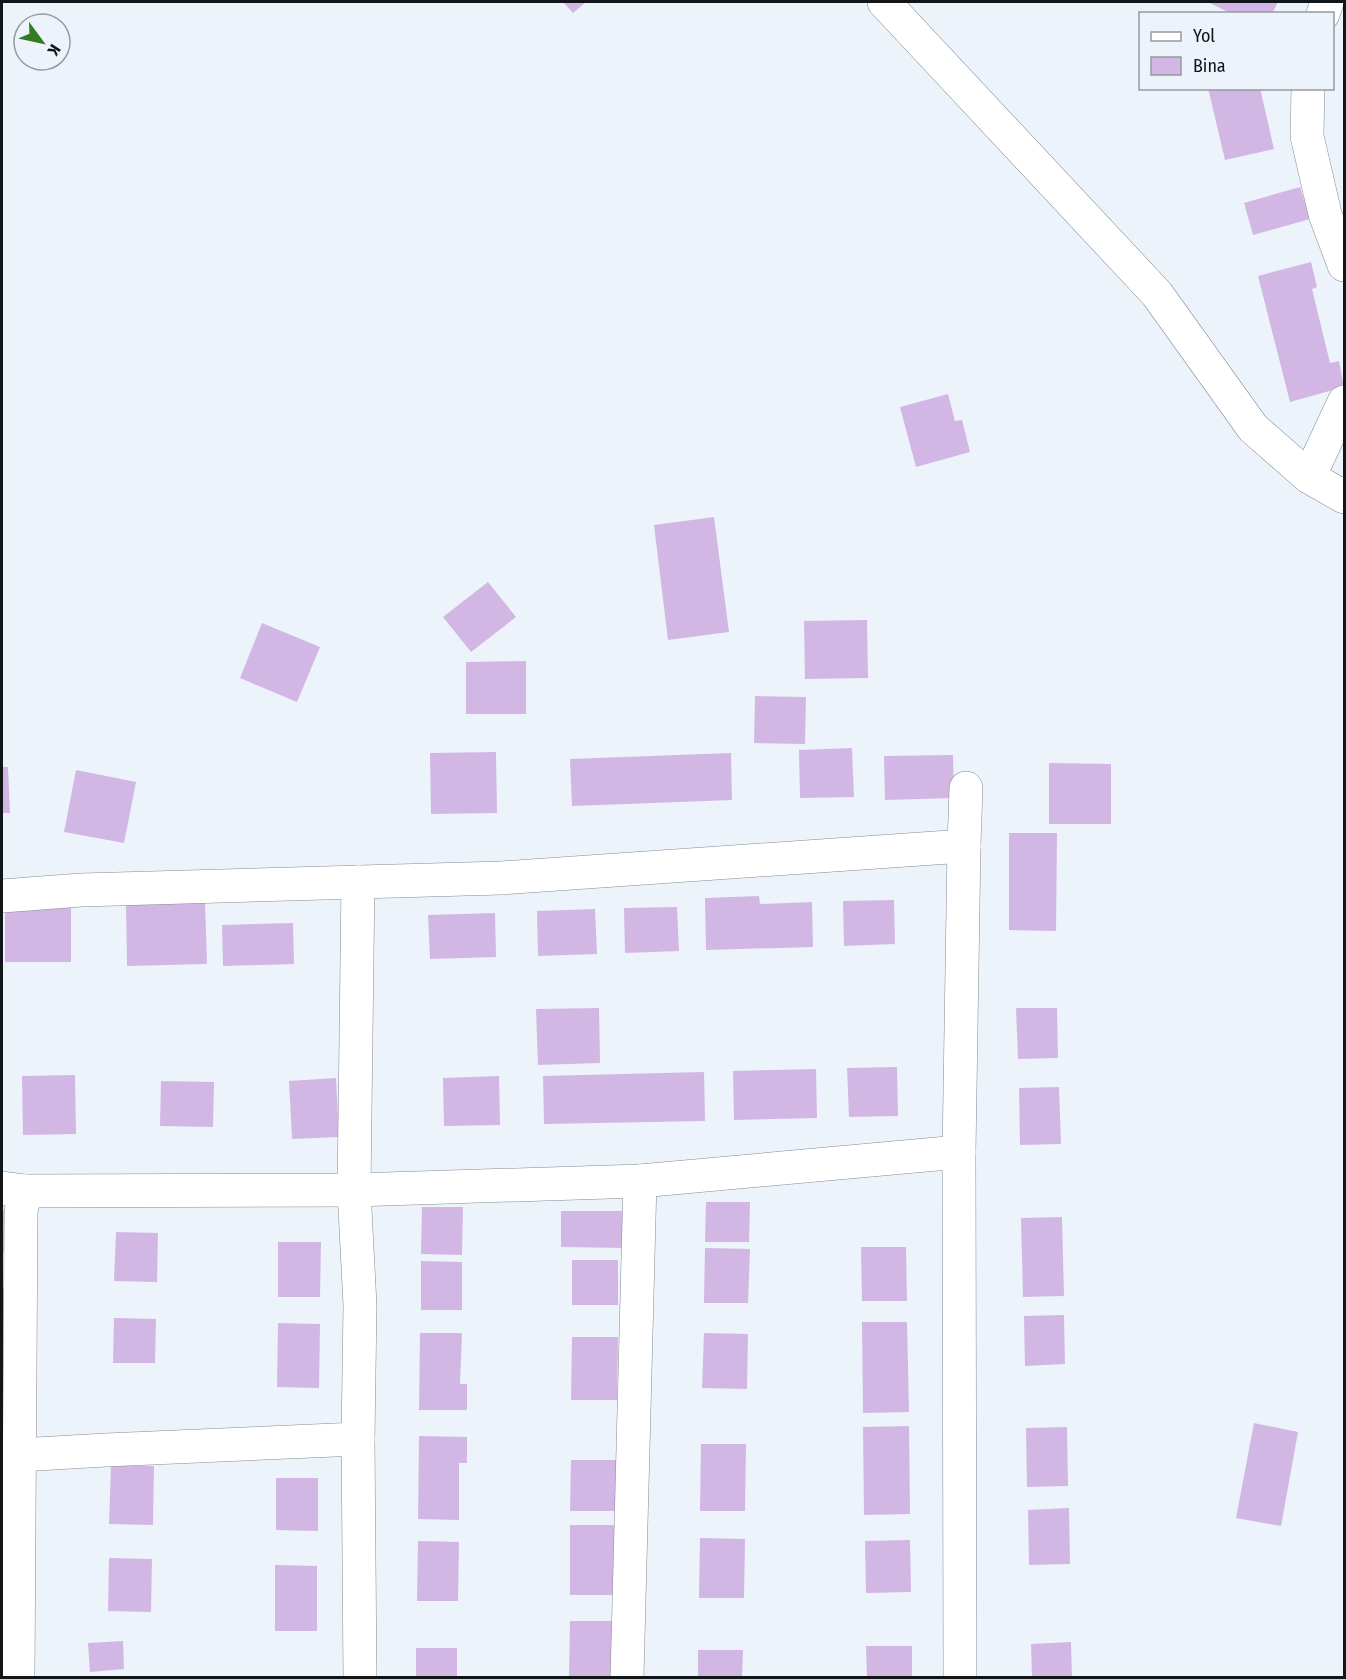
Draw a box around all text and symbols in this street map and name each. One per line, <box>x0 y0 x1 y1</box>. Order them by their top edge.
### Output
north arrow <box>12 12 72 72</box>
legend <box>1139 12 1334 90</box>
text: Yol <box>1193 25 1215 47</box>
text: K <box>43 41 65 60</box>
text: Bina <box>1193 55 1226 77</box>

